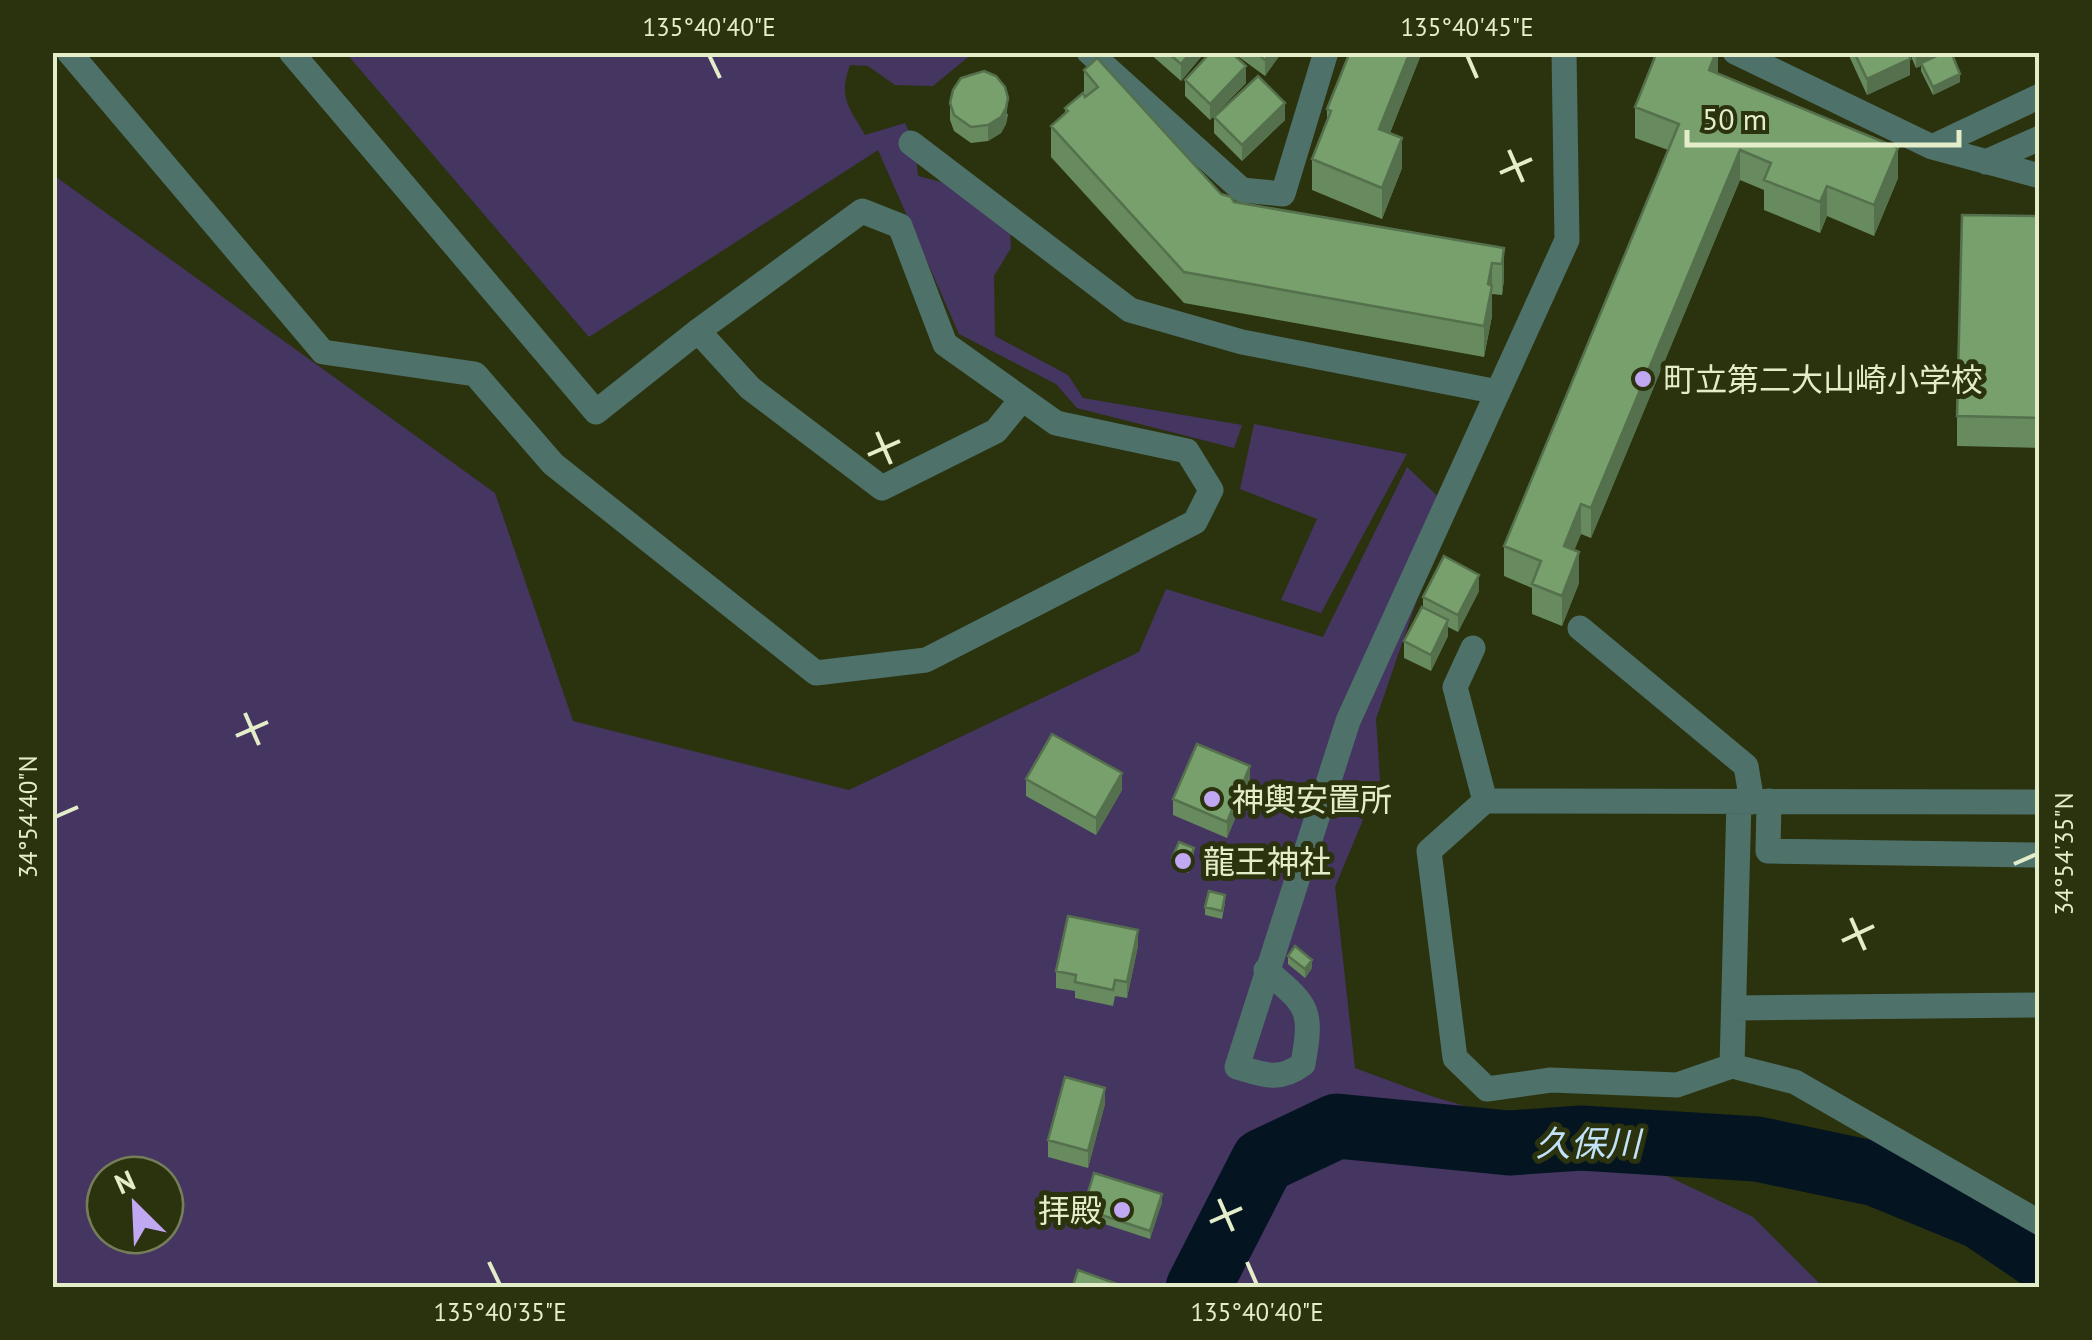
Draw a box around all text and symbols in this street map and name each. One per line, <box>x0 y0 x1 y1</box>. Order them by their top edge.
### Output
text: 135°40'40"E <box>642 11 776 43</box>
text: 135°40'45"E <box>1400 11 1534 43</box>
scale bar <box>1687 85 1960 147</box>
text: 50 m <box>1702 99 1767 138</box>
place label: 町立第二大山崎小学校 <box>1663 358 1983 400</box>
marker: 町立第二大山崎小学校 <box>1632 368 1654 390</box>
text: 34°54'40"N <box>12 755 44 879</box>
place label: 神輿安置所 <box>1232 778 1392 820</box>
marker: 神輿安置所 <box>1201 788 1223 810</box>
text: 34°54'35"N <box>2048 792 2080 916</box>
place label: 龍王神社 <box>1203 840 1331 882</box>
marker: 龍王神社 <box>1172 850 1194 872</box>
water label: 久保川 <box>1535 1120 1644 1166</box>
north arrow <box>85 1155 185 1255</box>
text: N <box>109 1161 141 1202</box>
place label: 拝殿 <box>1038 1189 1102 1231</box>
marker: 拝殿 <box>1111 1199 1133 1221</box>
text: 135°40'35"E <box>433 1296 567 1328</box>
text: 135°40'40"E <box>1190 1296 1324 1328</box>

